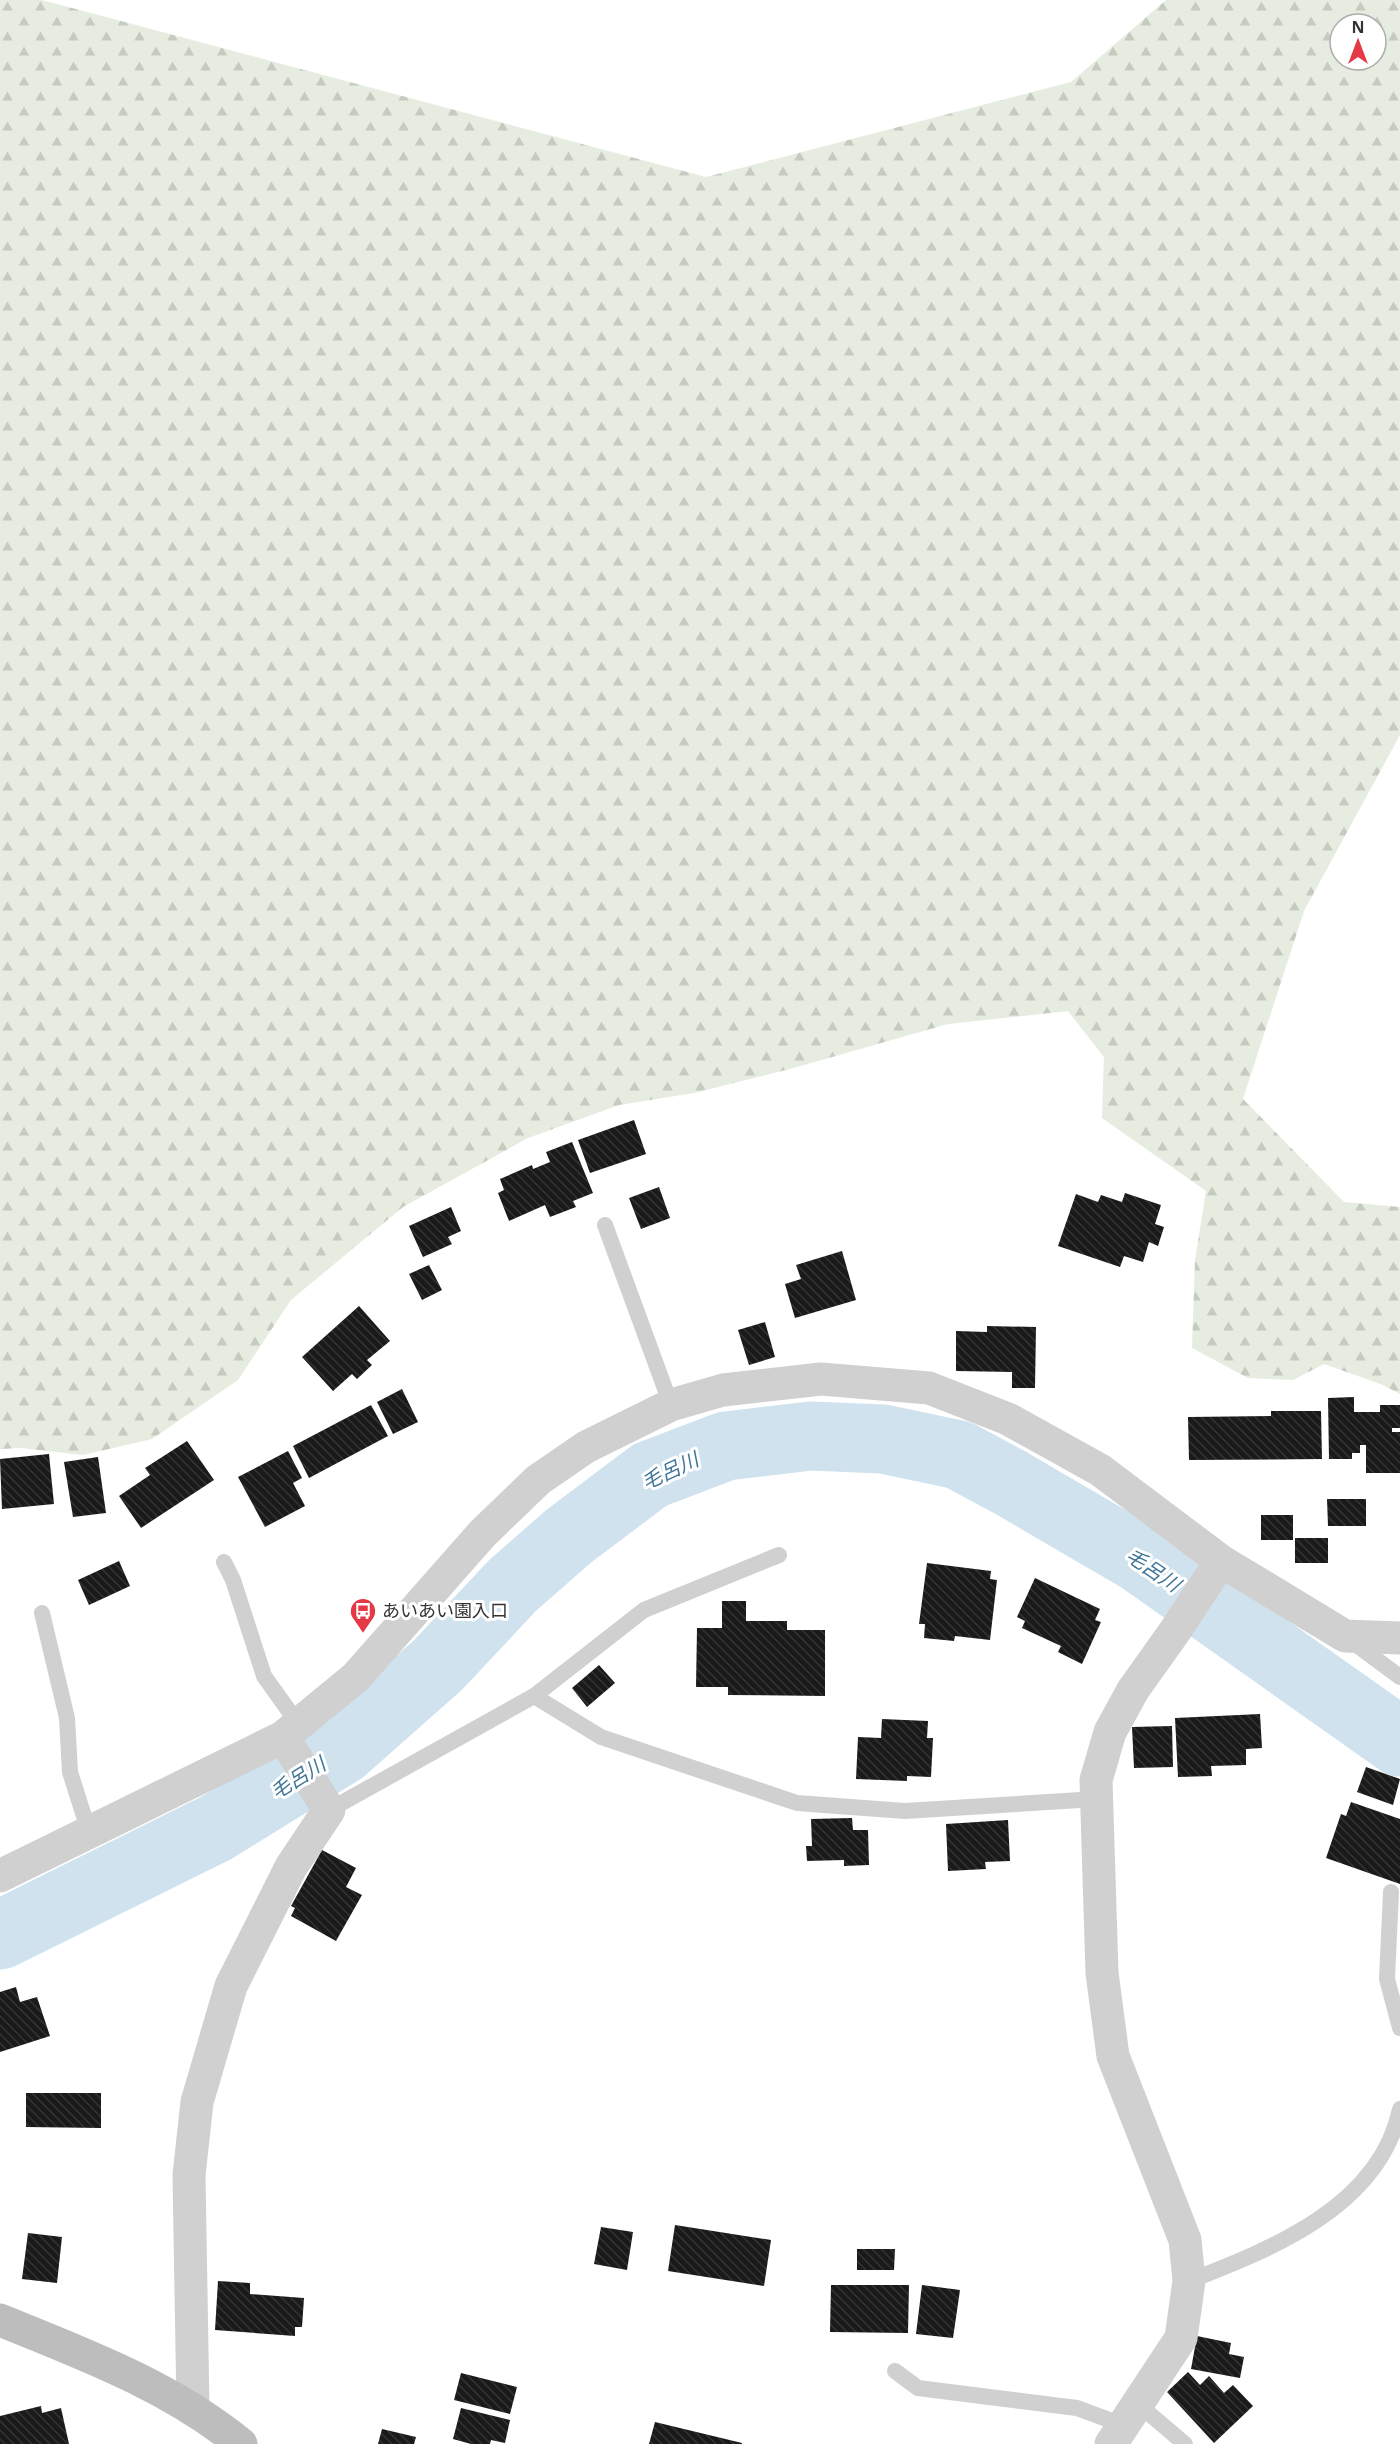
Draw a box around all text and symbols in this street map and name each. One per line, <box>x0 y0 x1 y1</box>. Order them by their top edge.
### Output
north arrow <box>1328 12 1388 72</box>
text: N <box>1351 16 1365 38</box>
water label: 毛呂川 <box>637 1445 704 1495</box>
water label: 毛呂川 <box>1121 1542 1187 1599</box>
bus stop icon: あいあい園入口 <box>348 1596 378 1634</box>
place label: あいあい園入口 <box>382 1598 508 1622</box>
water label: 毛呂川 <box>265 1749 332 1805</box>

